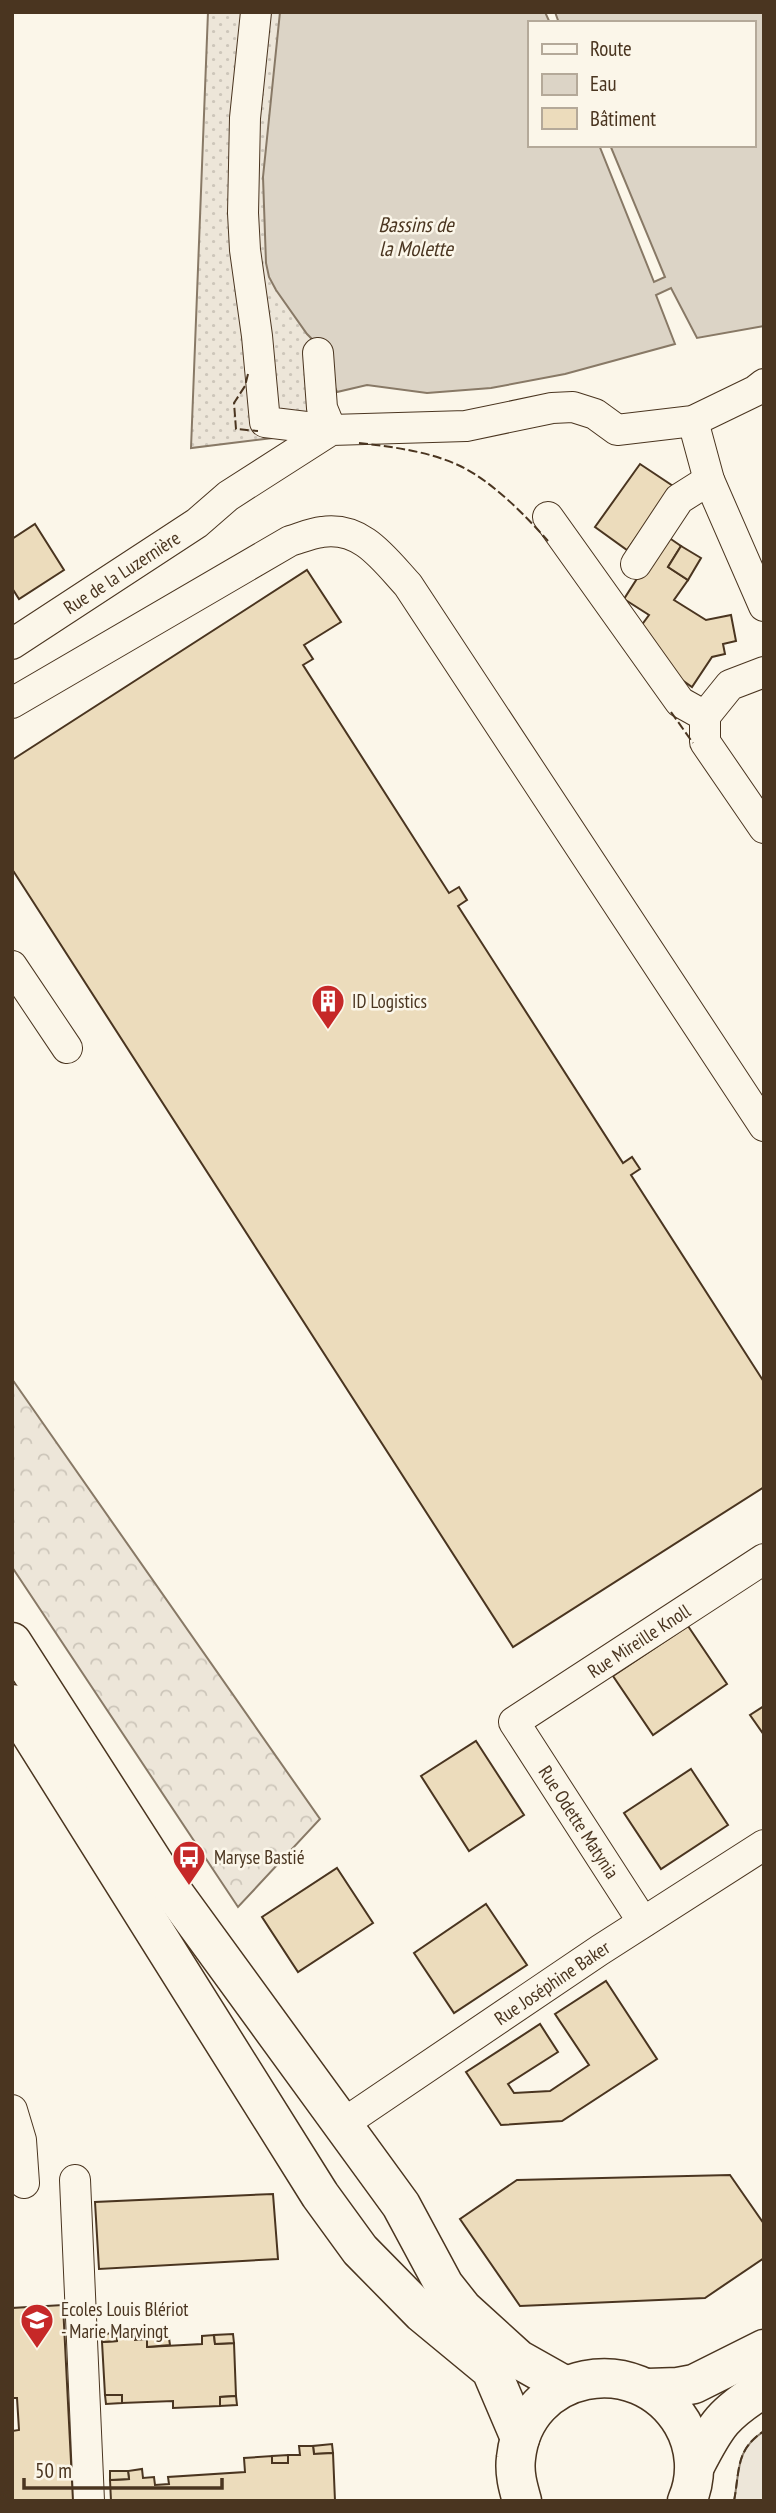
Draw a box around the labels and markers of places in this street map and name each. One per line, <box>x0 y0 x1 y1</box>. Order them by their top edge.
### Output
building icon: ID Logistics <box>309 982 347 1031</box>
place label: ID Logistics <box>352 989 427 1013</box>
bus stop icon: Maryse Bastié <box>170 1838 208 1887</box>
place label: Maryse Bastié <box>214 1845 305 1869</box>
place label: Ecoles Louis Blériot - Marie Marvingt <box>61 2297 189 2343</box>
school or university icon: Ecoles Louis Blériot - Marie Marvingt <box>18 2301 56 2350</box>

